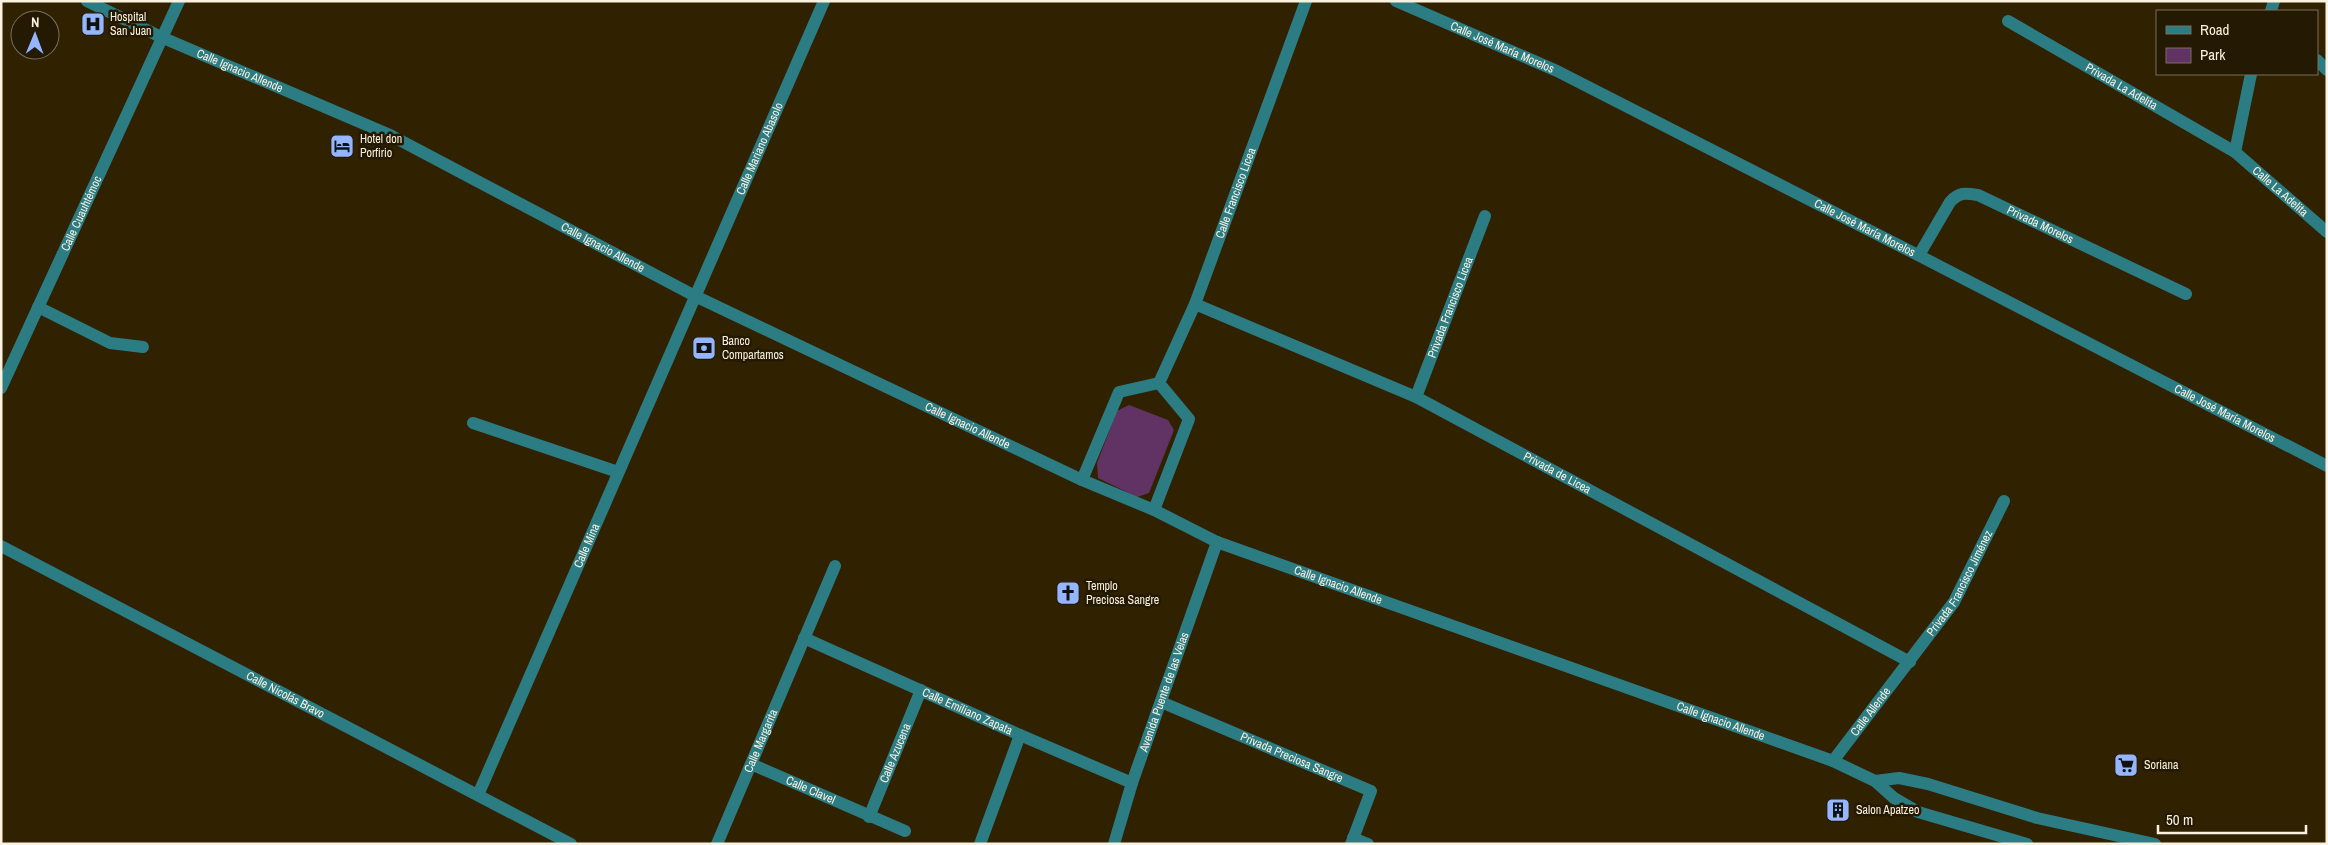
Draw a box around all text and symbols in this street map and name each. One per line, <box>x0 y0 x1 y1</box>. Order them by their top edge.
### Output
place label: Hospital San Juan <box>110 9 152 39</box>
north arrow <box>10 10 60 60</box>
legend <box>2156 10 2318 75</box>
hospital icon: Hospital San Juan <box>80 11 106 37</box>
text: N <box>31 13 40 31</box>
street label: Calle José María Morelos <box>1448 18 1557 77</box>
text: Road <box>2200 19 2229 40</box>
text: Park <box>2200 44 2226 65</box>
street label: Calle Ignacio Allende <box>194 45 286 96</box>
street label: Privada La Adelita <box>2083 59 2161 114</box>
street label: Calle Mariano Abasolo <box>732 100 787 197</box>
place label: Hotel don Porfirio <box>360 131 402 161</box>
hotel icon: Hotel don Porfirio <box>329 133 355 159</box>
street label: Calle Francisco Licea <box>1212 145 1260 241</box>
street label: Calle La Adelita <box>2249 163 2312 220</box>
street label: Calle Cuauhtémoc <box>57 173 105 254</box>
street label: Calle José María Morelos <box>1811 195 1918 260</box>
street label: Privada Morelos <box>2004 202 2076 247</box>
street label: Calle Ignacio Allende <box>558 219 647 276</box>
street label: Privada Francisco Licea <box>1424 254 1477 360</box>
place label: Banco Compartamos <box>722 333 784 363</box>
bank icon: Banco Compartamos <box>691 335 717 361</box>
street label: Calle José María Morelos <box>2171 381 2278 446</box>
street label: Calle Ignacio Allende <box>922 398 1013 453</box>
street label: Privada de Licea <box>1521 448 1594 498</box>
street label: Calle Mina <box>570 520 604 570</box>
street label: Privada Francisco Jiménez <box>1923 527 1996 639</box>
street label: Calle Ignacio Allende <box>1292 562 1384 608</box>
place label: Templo Preciosa Sangre <box>1086 578 1159 608</box>
church icon: Templo Preciosa Sangre <box>1055 580 1081 606</box>
street label: Avenida Puente de las Velas <box>1135 630 1193 755</box>
street label: Calle Nicolás Bravo <box>243 668 328 722</box>
street label: Calle Emiliano Zapata <box>920 684 1016 739</box>
street label: Calle Allende <box>1847 684 1894 739</box>
street label: Calle Ignacio Allende <box>1674 698 1767 744</box>
street label: Calle Margarita <box>740 706 781 775</box>
street label: Calle Azucena <box>876 720 915 785</box>
street label: Privada Preciosa Sangre <box>1238 729 1346 786</box>
supermarket icon: Soriana <box>2113 752 2139 778</box>
place label: Soriana <box>2144 757 2179 773</box>
street label: Calle Clavel <box>783 772 838 808</box>
building icon: Salon Apatzeo <box>1825 797 1851 823</box>
place label: Salon Apatzeo <box>1856 802 1919 818</box>
scale bar <box>2158 802 2306 834</box>
text: 50 m <box>2166 809 2193 830</box>

